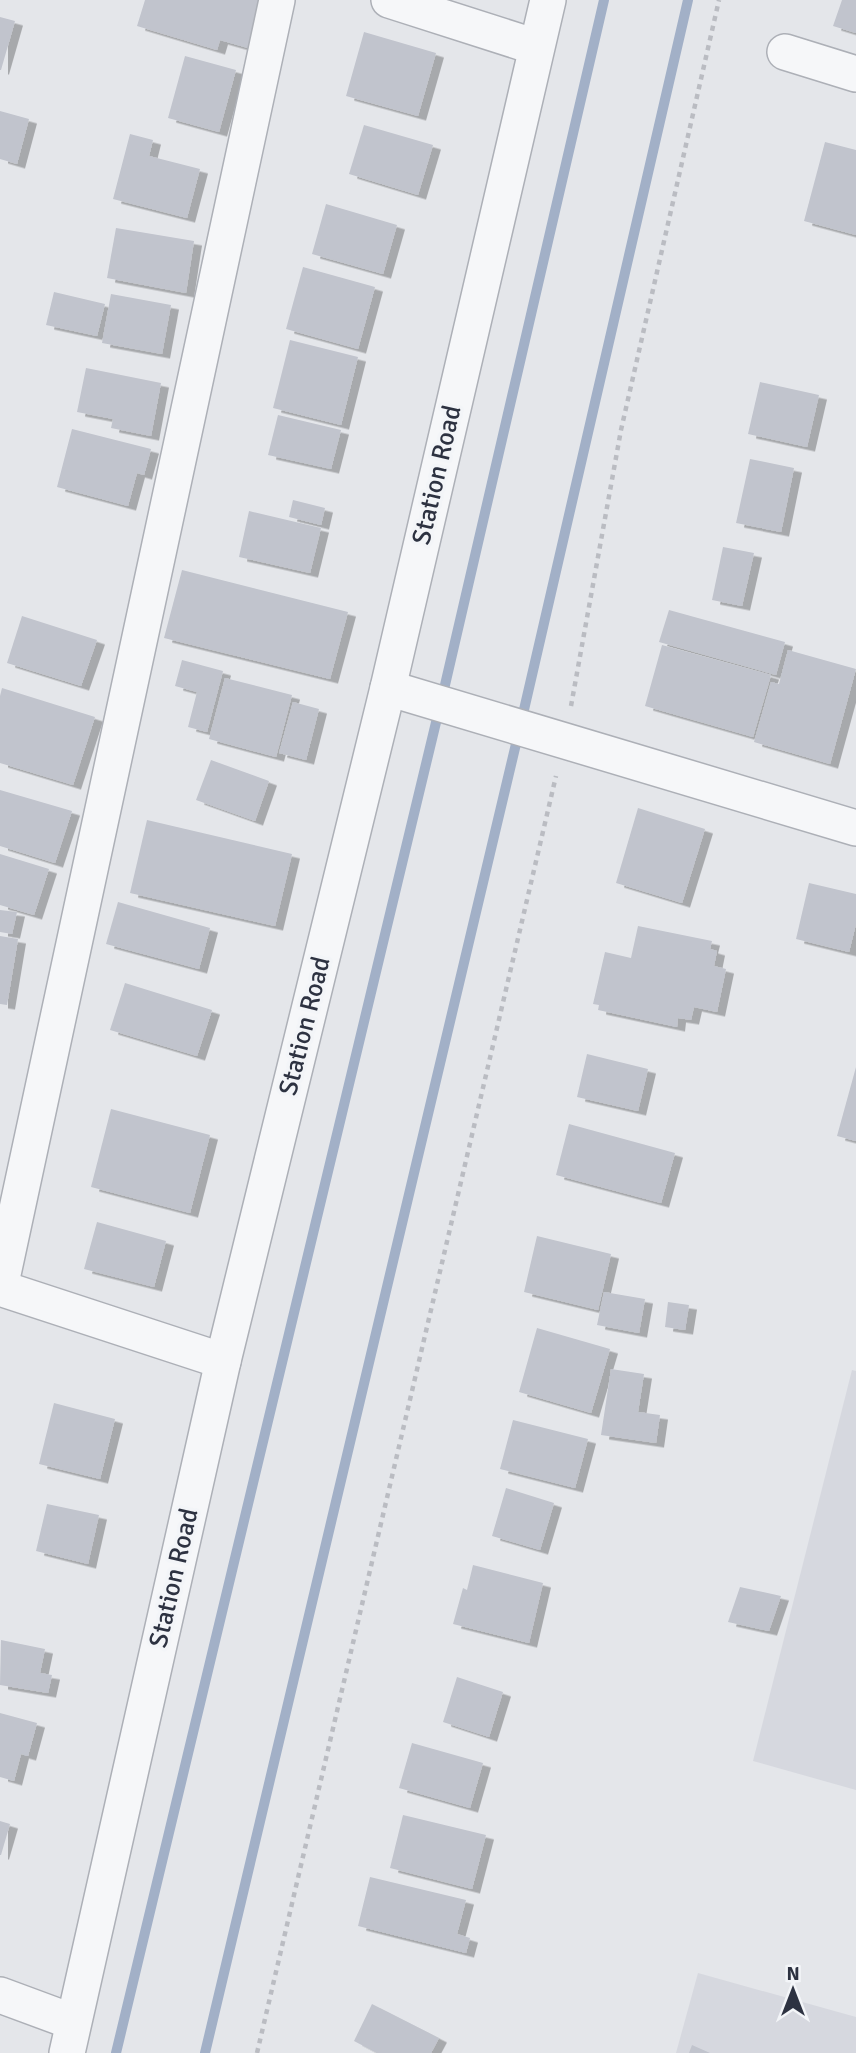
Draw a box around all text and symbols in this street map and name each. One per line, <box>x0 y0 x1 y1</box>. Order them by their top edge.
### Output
street label: Station Road <box>405 402 469 548</box>
street label: Station Road <box>272 953 338 1099</box>
street label: Station Road <box>142 1505 206 1651</box>
north arrow <box>758 1955 828 2025</box>
text: N <box>786 1962 800 1986</box>

